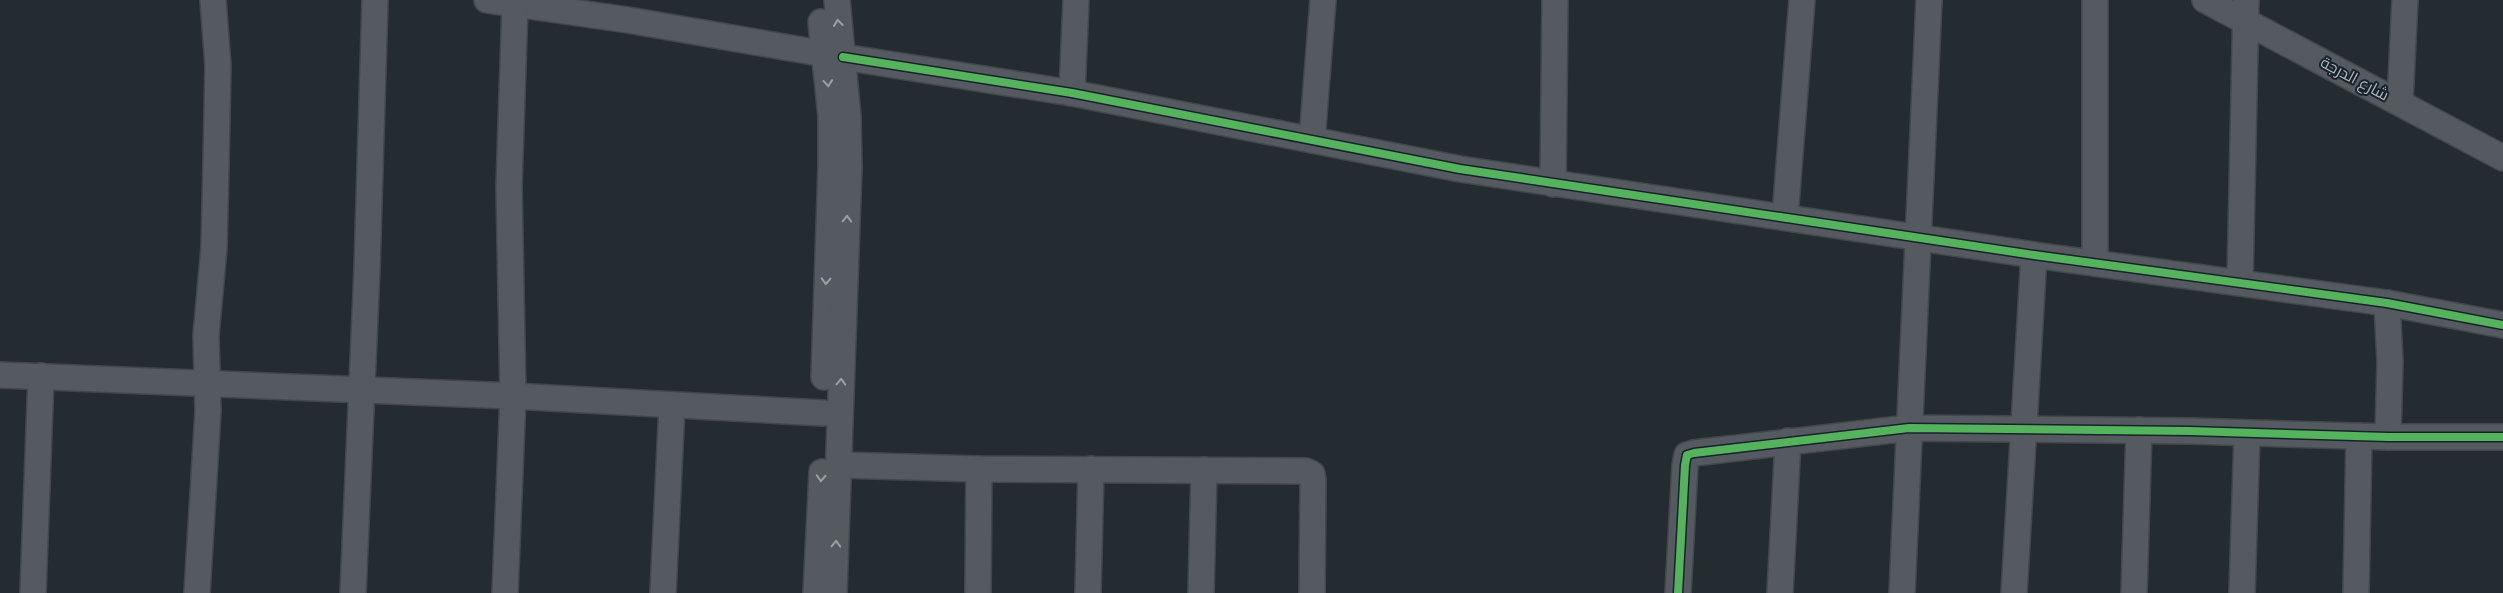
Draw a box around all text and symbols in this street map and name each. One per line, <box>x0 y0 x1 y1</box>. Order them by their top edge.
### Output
one-way arrow <box>833 18 844 26</box>
street label: شارع الدرجة <box>2316 51 2393 106</box>
one-way arrow <box>822 80 833 88</box>
one-way arrow <box>842 215 852 223</box>
one-way arrow <box>821 277 832 285</box>
one-way arrow <box>836 378 847 386</box>
one-way arrow <box>816 474 827 482</box>
one-way arrow <box>831 540 841 548</box>

